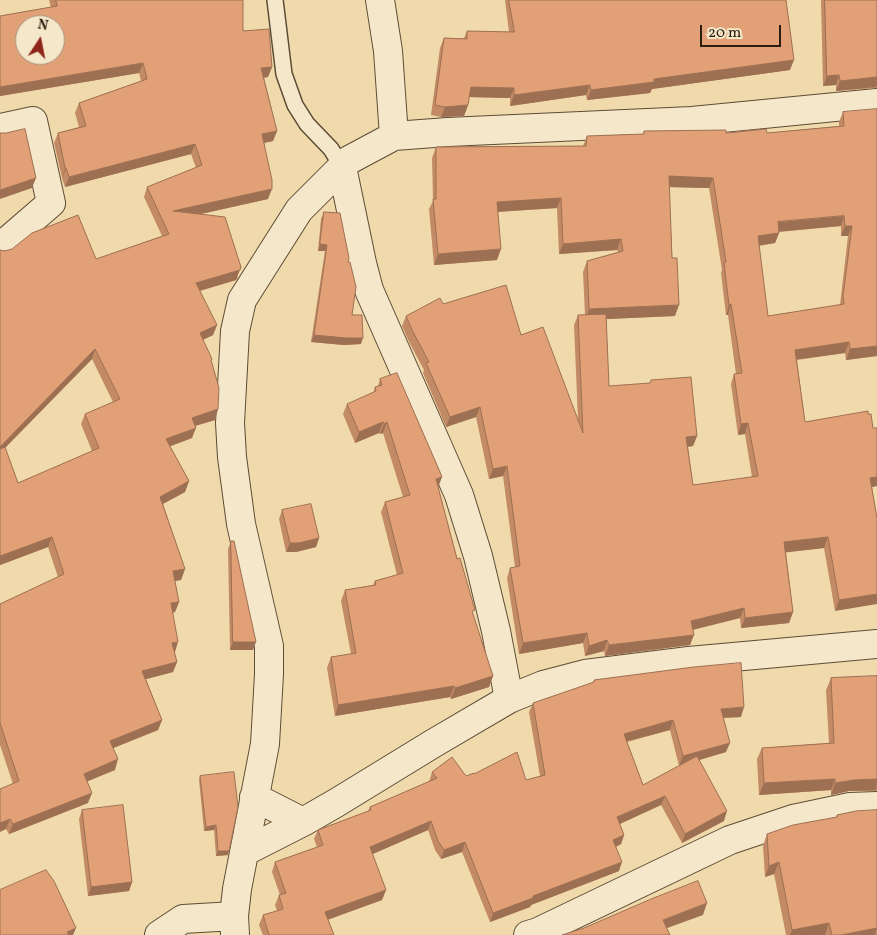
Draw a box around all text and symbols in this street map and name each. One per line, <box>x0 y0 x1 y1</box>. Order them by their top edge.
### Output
north arrow <box>15 15 65 65</box>
text: N <box>36 15 50 36</box>
scale bar <box>702 15 783 47</box>
text: 20 m <box>708 23 741 44</box>

